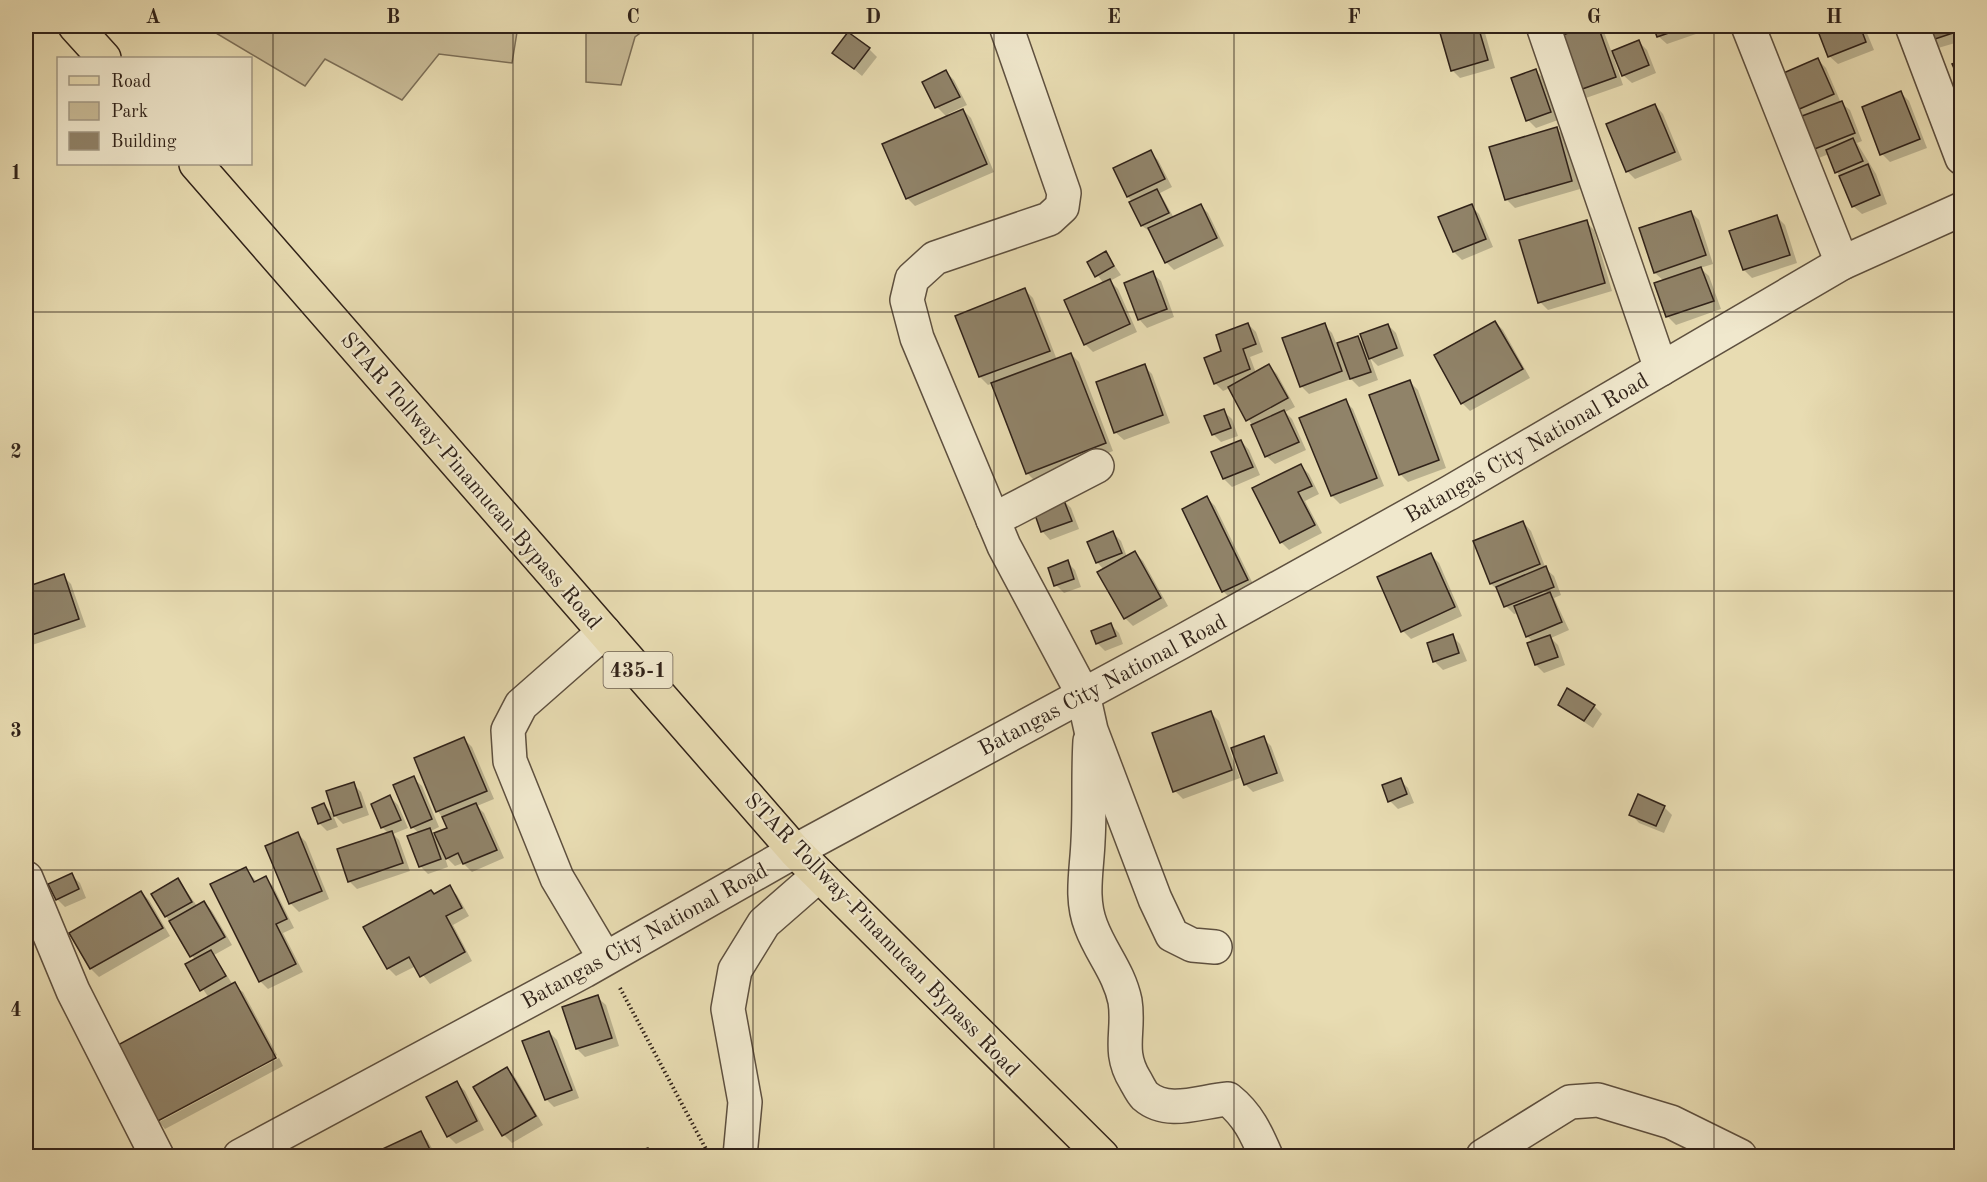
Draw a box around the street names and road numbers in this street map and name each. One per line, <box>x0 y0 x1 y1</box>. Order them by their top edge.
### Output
street label: STAR Tollway-Pinamucan Bypass Road <box>336 329 605 634</box>
street label: Batangas City National Road <box>1401 370 1653 528</box>
street label: Batangas City National Road <box>975 611 1231 761</box>
road number: 435-1 <box>604 652 672 688</box>
street label: STAR Tollway-Pinamucan Bypass Road <box>740 789 1023 1081</box>
street label: Batangas City National Road <box>518 860 772 1014</box>

